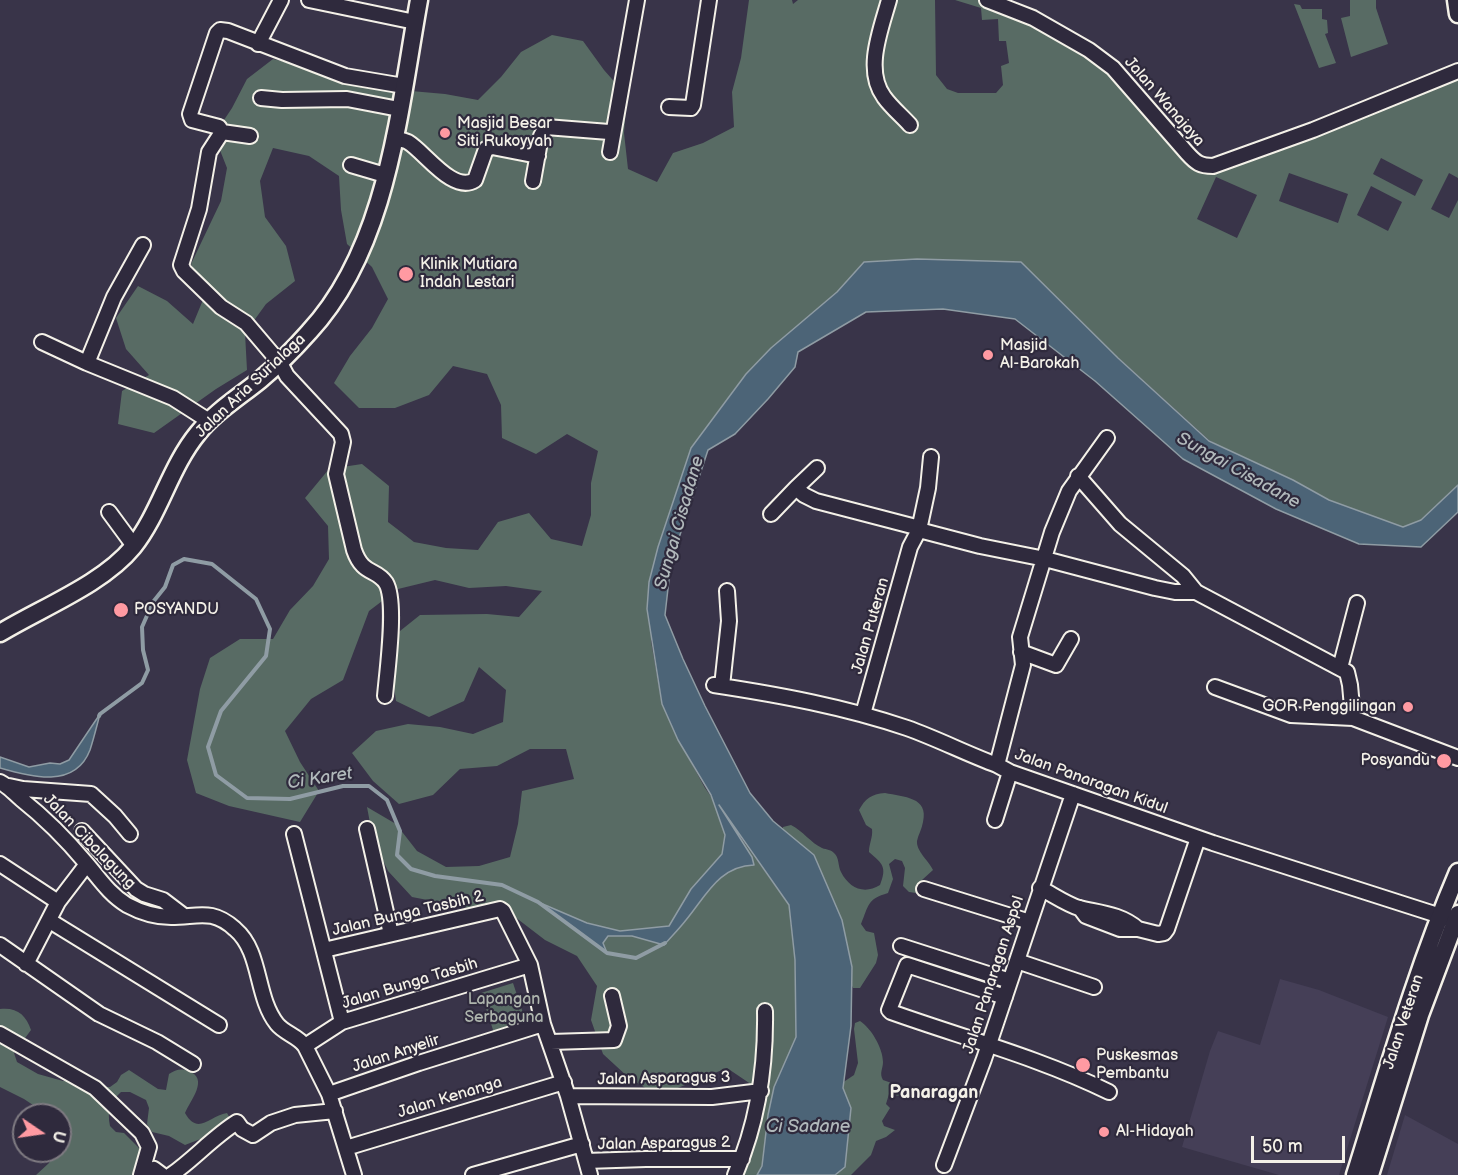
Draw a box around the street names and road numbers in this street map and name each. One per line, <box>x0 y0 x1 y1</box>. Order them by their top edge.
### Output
street label: Jalan Wanajaya <box>1120 53 1208 151</box>
street label: Jalan Aria Surialaga <box>192 330 310 442</box>
street label: Jalan Puteran <box>848 576 894 676</box>
street label: Jalan Panaragan Kidul <box>1012 745 1170 819</box>
street label: Jalan Cibalagung <box>39 790 139 894</box>
street label: Jalan Bunga Tasbih 2 <box>330 887 486 941</box>
street label: Jalan Panaragan Aspol <box>959 894 1029 1056</box>
street label: Jalan Bunga Tasbih <box>340 954 480 1014</box>
street label: Jalan Veteran <box>1380 972 1428 1072</box>
street label: Jalan Anyelir <box>350 1031 442 1077</box>
street label: Jalan Asparagus 3 <box>597 1068 731 1090</box>
street label: Jalan Kenanga <box>396 1073 504 1123</box>
street label: Jalan Asparagus 2 <box>597 1133 731 1155</box>

